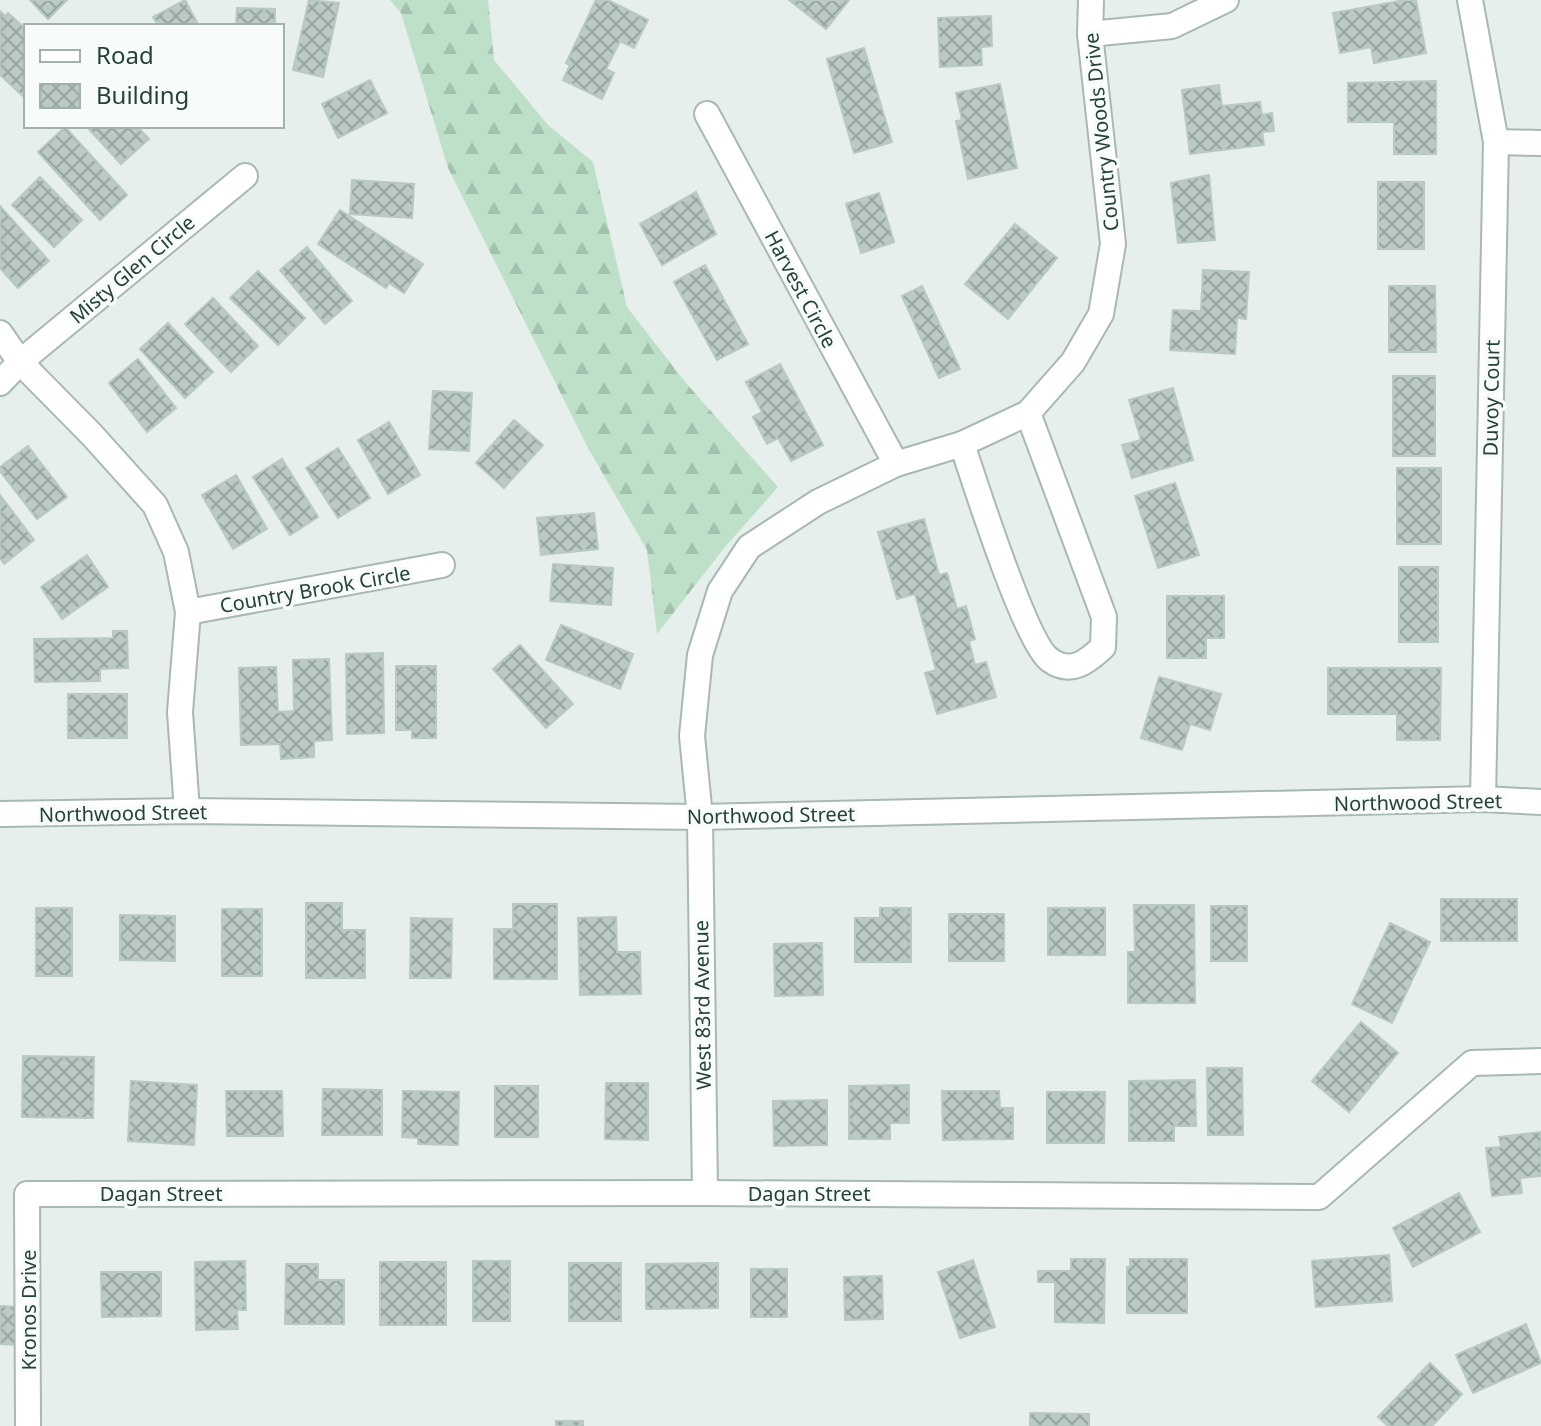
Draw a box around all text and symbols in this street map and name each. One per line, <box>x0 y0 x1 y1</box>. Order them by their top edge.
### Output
legend <box>24 24 284 128</box>
street label: Country Woods Drive <box>1077 31 1125 233</box>
text: Road <box>96 38 154 71</box>
text: Building <box>96 78 189 111</box>
street label: Misty Glen Circle <box>64 209 200 329</box>
street label: Harvest Circle <box>759 226 843 352</box>
street label: Duvoy Court <box>1476 339 1506 457</box>
street label: Country Brook Circle <box>218 559 412 619</box>
street label: Northwood Street <box>1334 787 1502 817</box>
street label: Northwood Street <box>39 798 207 828</box>
street label: Northwood Street <box>687 800 855 830</box>
street label: West 83rd Avenue <box>687 920 717 1090</box>
street label: Dagan Street <box>100 1180 222 1207</box>
street label: Dagan Street <box>748 1180 870 1207</box>
street label: Kronos Drive <box>15 1249 42 1371</box>

